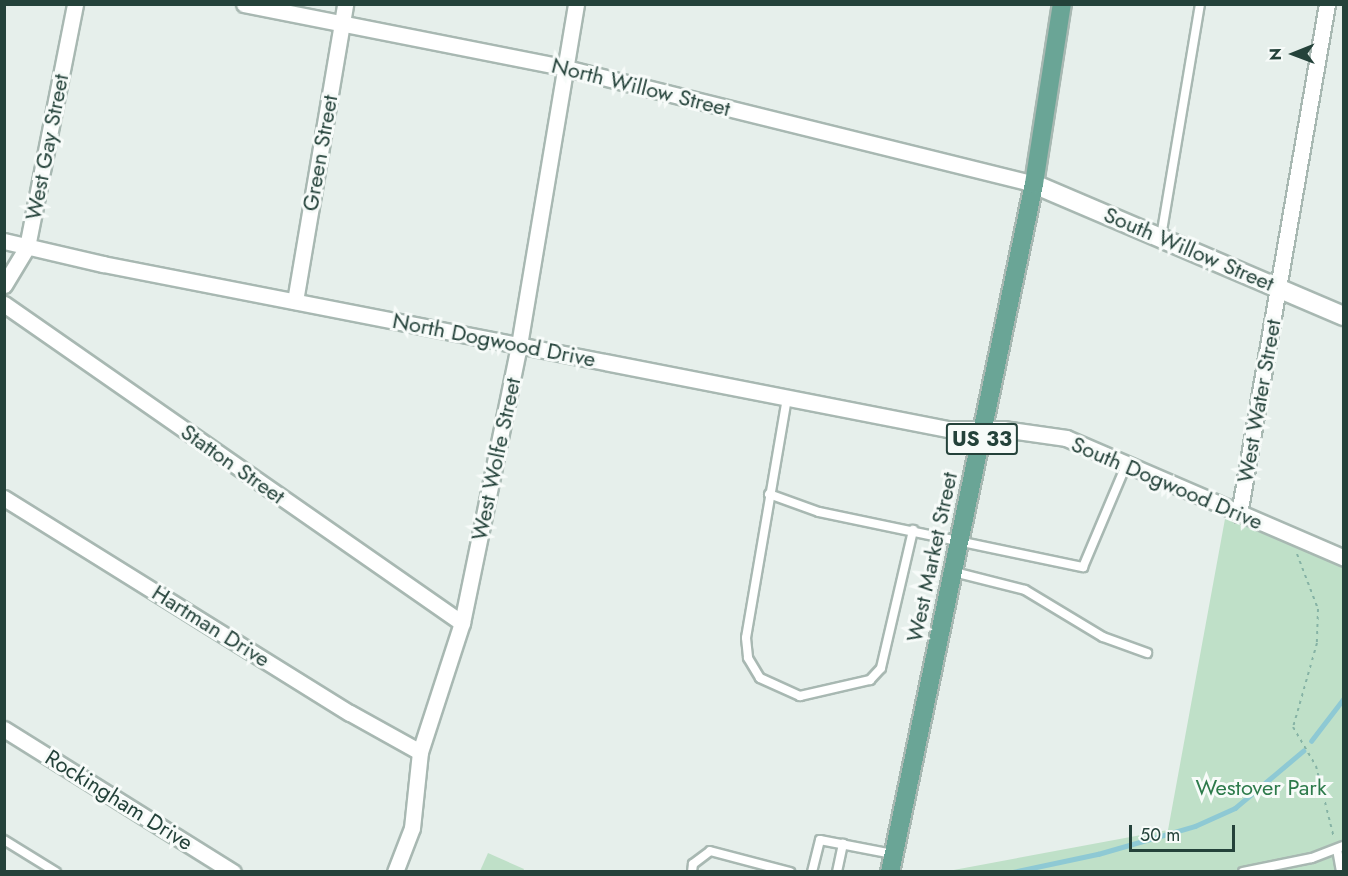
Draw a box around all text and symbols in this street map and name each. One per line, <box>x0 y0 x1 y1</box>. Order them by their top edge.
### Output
north arrow <box>1264 24 1324 84</box>
text: N <box>1264 48 1287 61</box>
street label: North Willow Street <box>549 52 733 122</box>
street label: West Gay Street <box>20 72 74 222</box>
street label: Green Street <box>297 93 343 213</box>
street label: South Willow Street <box>1100 201 1278 297</box>
street label: North Dogwood Drive <box>390 307 598 373</box>
street label: West Water Street <box>1232 317 1286 485</box>
street label: West Wolfe Street <box>466 375 526 543</box>
street label: Statton Street <box>176 418 290 510</box>
road number: US 33 <box>944 421 1020 457</box>
street label: South Dogwood Drive <box>1067 431 1267 535</box>
street label: West Market Street <box>901 470 963 644</box>
street label: Hartman Drive <box>147 579 275 673</box>
street label: Rockingham Drive <box>40 744 198 856</box>
park label: Westover Park <box>1195 775 1327 801</box>
scale bar <box>1132 813 1238 851</box>
text: 50 m <box>1140 822 1180 848</box>

